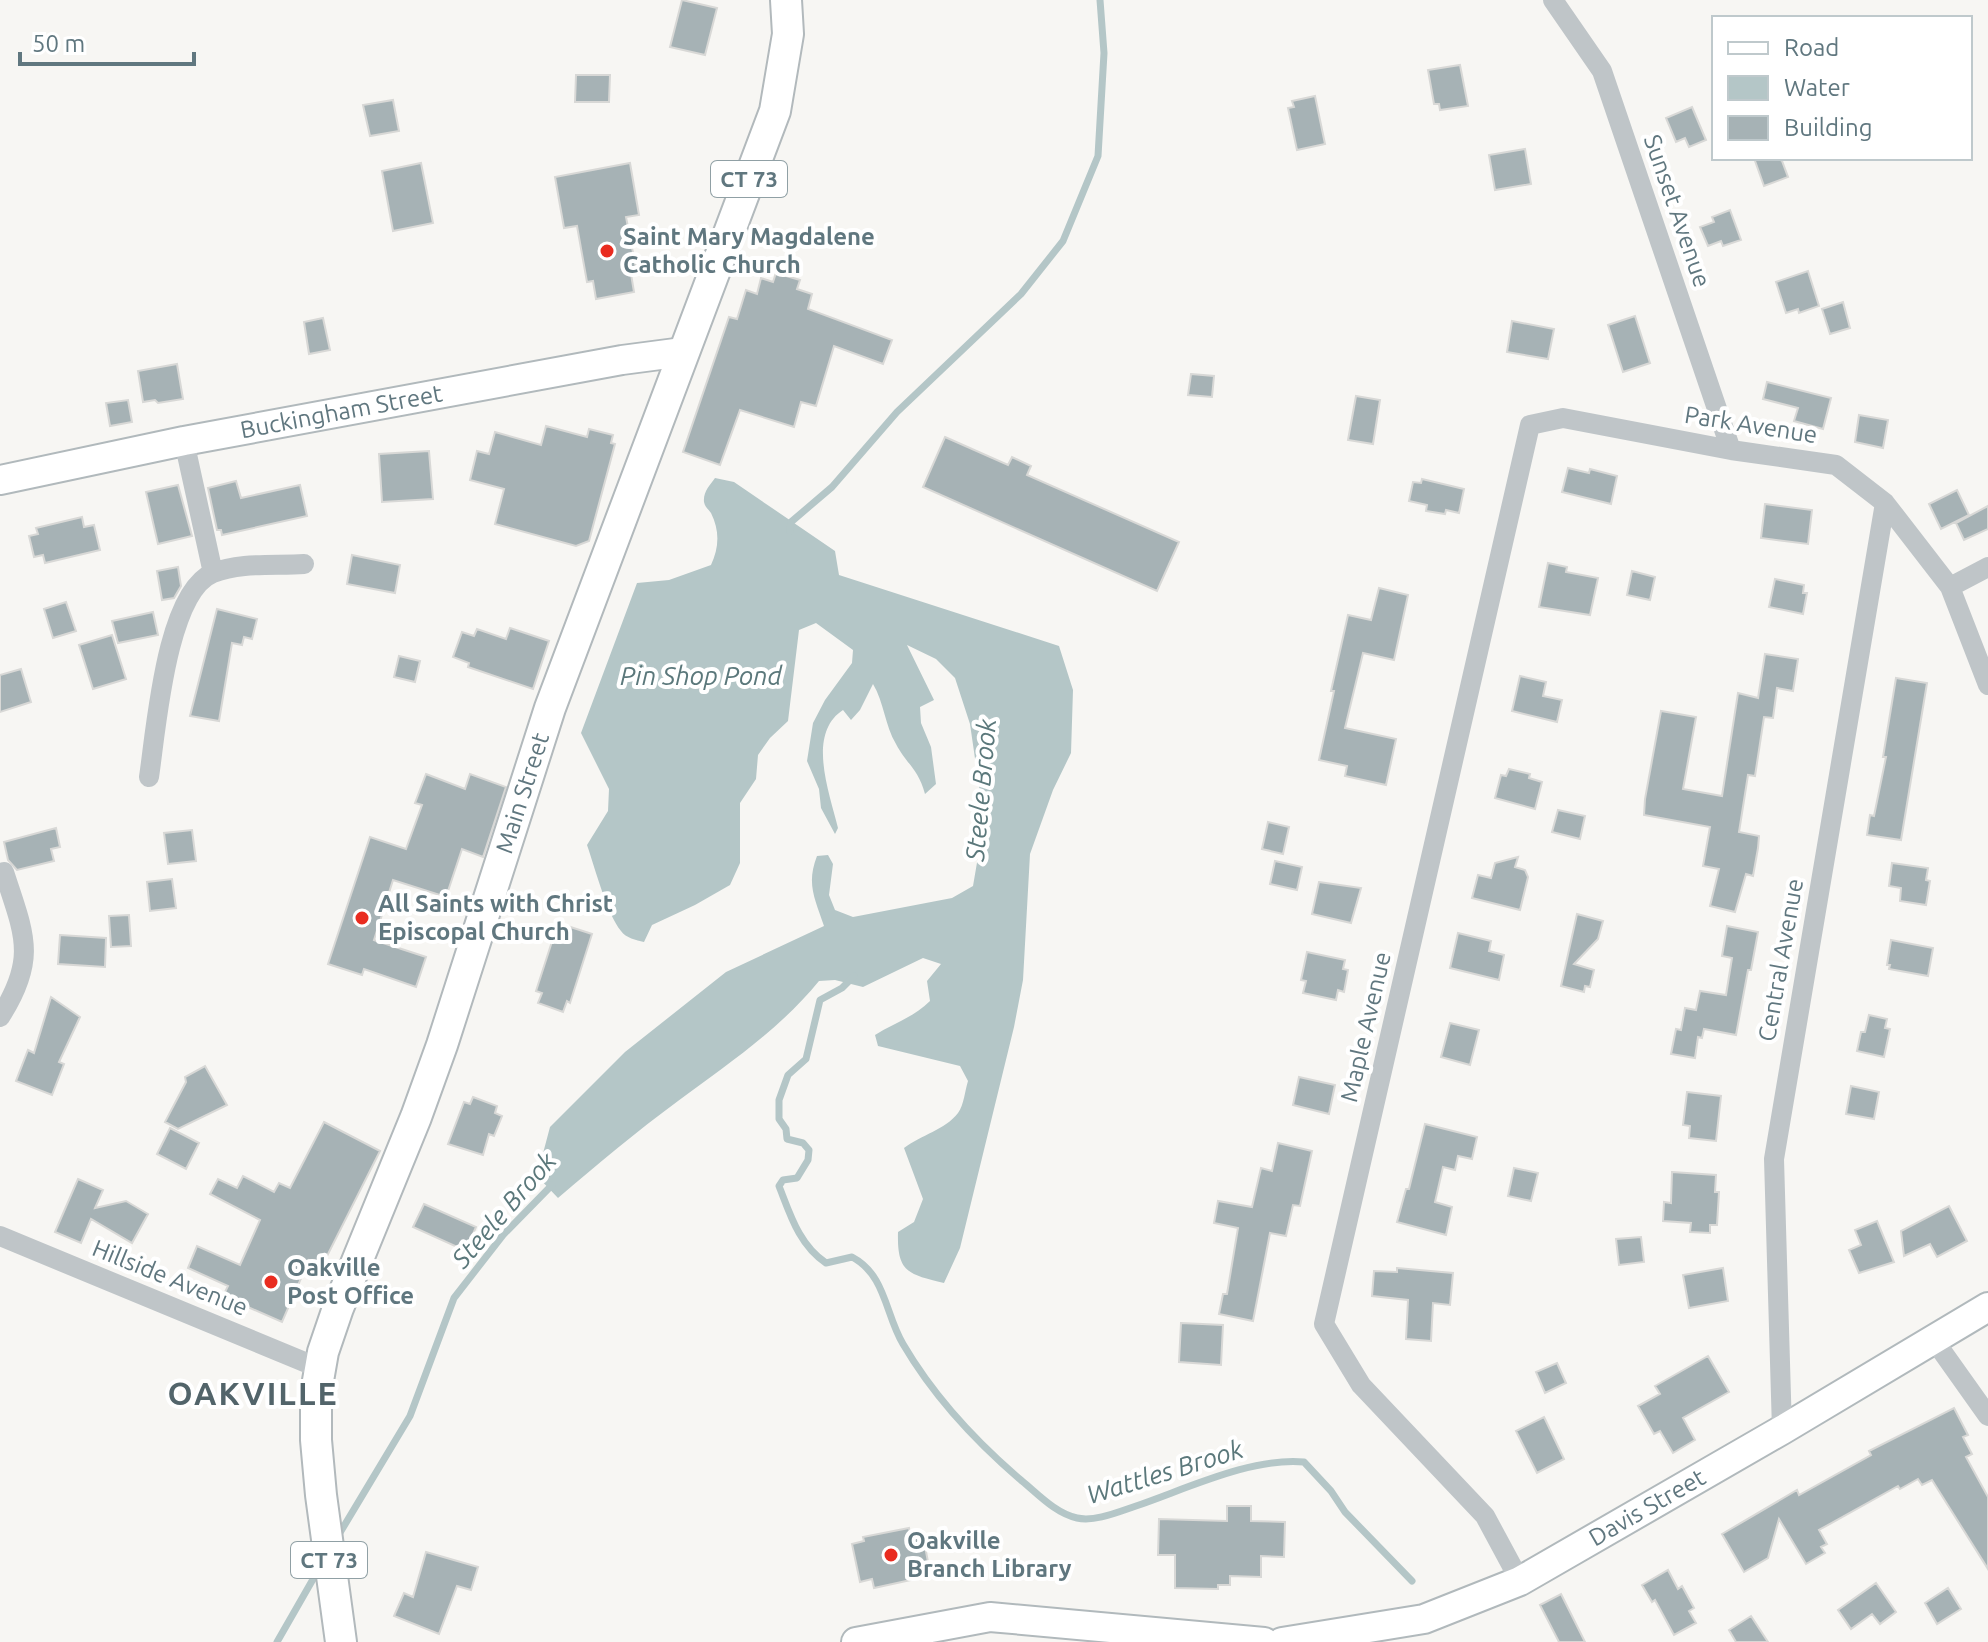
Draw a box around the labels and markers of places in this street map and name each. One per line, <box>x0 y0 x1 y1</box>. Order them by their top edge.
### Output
place label: Saint Mary Magdalene Catholic Church <box>623 223 875 278</box>
marker: Saint Mary Magdalene Catholic Church <box>598 242 616 260</box>
place label: All Saints with Christ Episcopal Church <box>378 890 613 945</box>
marker: All Saints with Christ Episcopal Church <box>353 909 371 927</box>
place label: Oakville Post Office <box>287 1254 414 1309</box>
marker: Oakville Post Office <box>262 1273 280 1291</box>
place label: Oakville Branch Library <box>907 1527 1072 1582</box>
marker: Oakville Branch Library <box>882 1546 900 1564</box>

